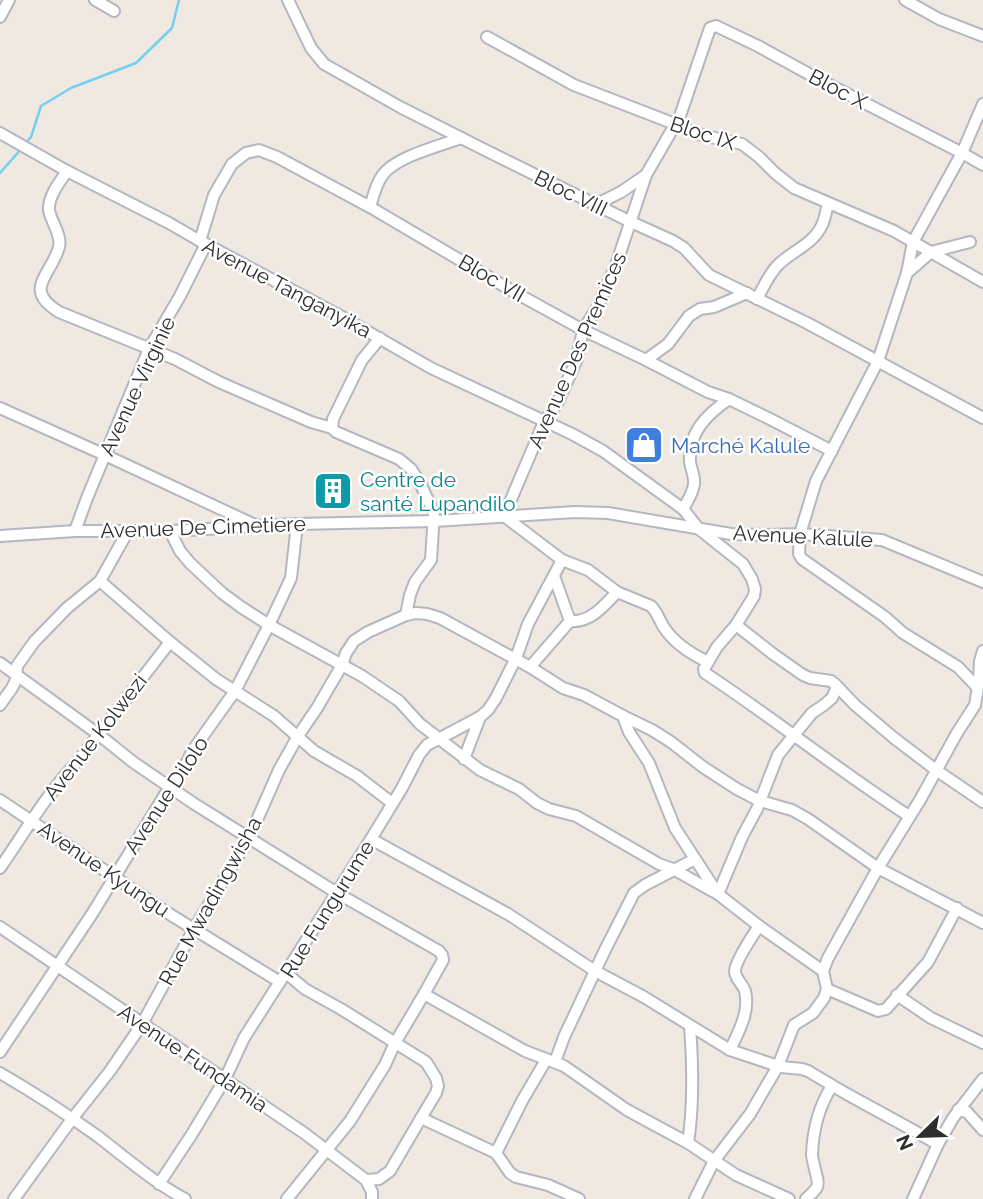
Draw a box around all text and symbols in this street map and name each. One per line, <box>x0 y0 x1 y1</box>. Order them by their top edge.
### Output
street label: Bloc X <box>805 63 872 115</box>
street label: Bloc IX <box>667 111 740 156</box>
street label: Bloc VIII <box>530 165 612 221</box>
street label: Avenue Tanganyika <box>198 233 376 343</box>
street label: Avenue Des Premices <box>522 248 632 452</box>
street label: Bloc VII <box>454 249 530 307</box>
street label: Avenue Virginie <box>94 312 180 460</box>
shop icon: Marché Kalule <box>623 424 665 466</box>
place label: Marché Kalule <box>671 433 810 458</box>
place label: Centre de santé Lupandilo <box>360 467 515 516</box>
building icon: Centre de santé Lupandilo <box>312 470 354 512</box>
street label: Avenue De Cimetiere <box>100 511 306 543</box>
street label: Avenue Kalule <box>732 520 874 552</box>
street label: Avenue Kolwezi <box>38 669 152 805</box>
street label: Avenue Dilolo <box>119 732 213 858</box>
street label: Rue Mwadingwisha <box>153 812 267 990</box>
street label: Avenue Kyungu <box>33 816 175 922</box>
street label: Rue Fungurume <box>275 836 379 982</box>
street label: Avenue Fundamia <box>113 999 273 1117</box>
north arrow <box>885 1101 955 1171</box>
text: N <box>891 1132 917 1154</box>

